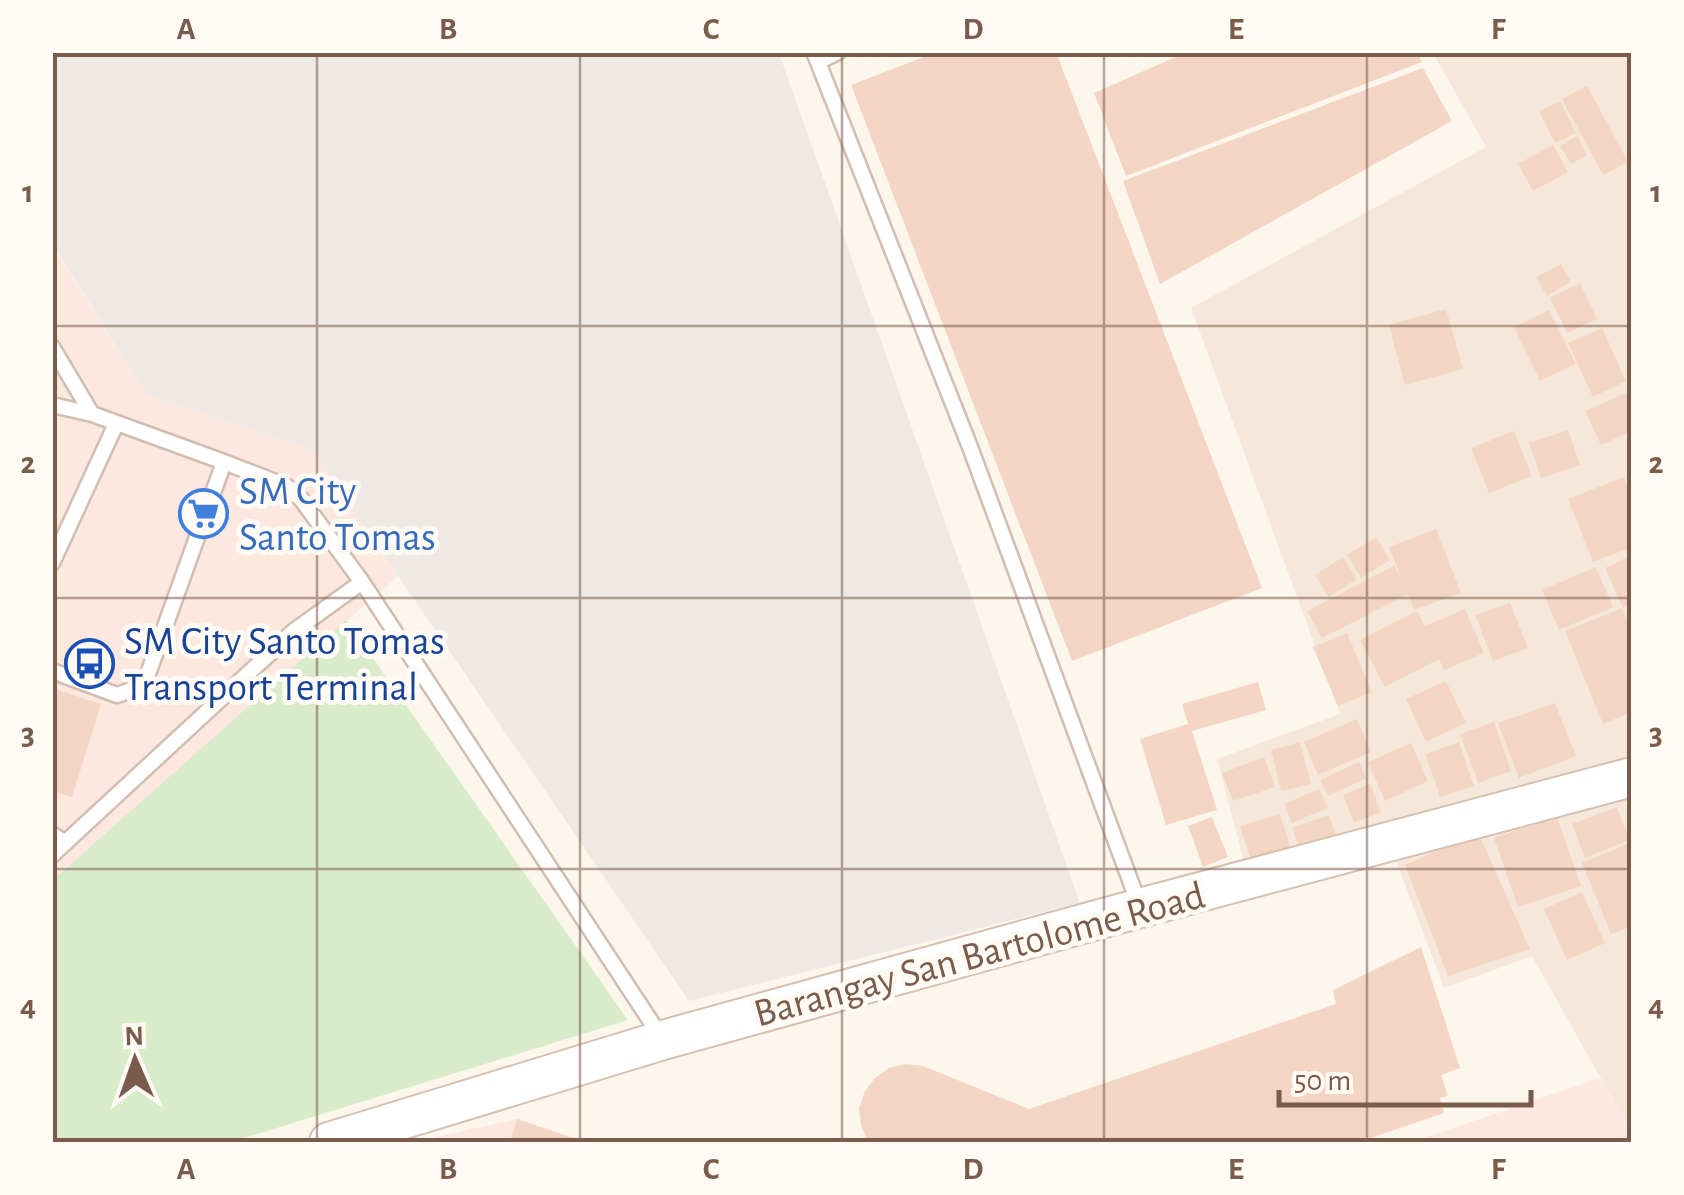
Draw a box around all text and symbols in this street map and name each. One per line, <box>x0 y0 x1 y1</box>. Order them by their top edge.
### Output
text: A <box>176 13 196 45</box>
text: B <box>439 13 457 45</box>
text: C <box>703 13 720 45</box>
text: D <box>963 13 984 45</box>
text: E <box>1228 13 1244 45</box>
text: F <box>1491 13 1507 45</box>
text: 1 <box>22 176 34 208</box>
text: 1 <box>1650 176 1662 208</box>
text: 2 <box>20 447 36 479</box>
text: 2 <box>1648 447 1664 479</box>
place label: SM City Santo Tomas <box>239 472 436 558</box>
supermarket icon: SM City Santo Tomas <box>178 487 230 539</box>
place label: SM City Santo Tomas Transport Terminal <box>124 622 445 708</box>
bus stop icon: SM City Santo Tomas Transport Terminal <box>63 637 115 689</box>
text: 3 <box>21 718 35 750</box>
text: 3 <box>1649 718 1663 750</box>
street label: Barangay San Bartolome Road <box>750 875 1209 1034</box>
text: 4 <box>20 990 36 1022</box>
text: 4 <box>1648 990 1664 1022</box>
north arrow <box>85 1010 185 1110</box>
text: N <box>124 1023 144 1051</box>
scale bar <box>1279 1045 1532 1107</box>
text: 50 m <box>1294 1066 1351 1096</box>
text: A <box>176 1153 196 1185</box>
text: B <box>439 1153 457 1185</box>
text: C <box>703 1153 720 1185</box>
text: D <box>963 1153 984 1185</box>
text: E <box>1228 1153 1244 1185</box>
text: F <box>1491 1153 1507 1185</box>

